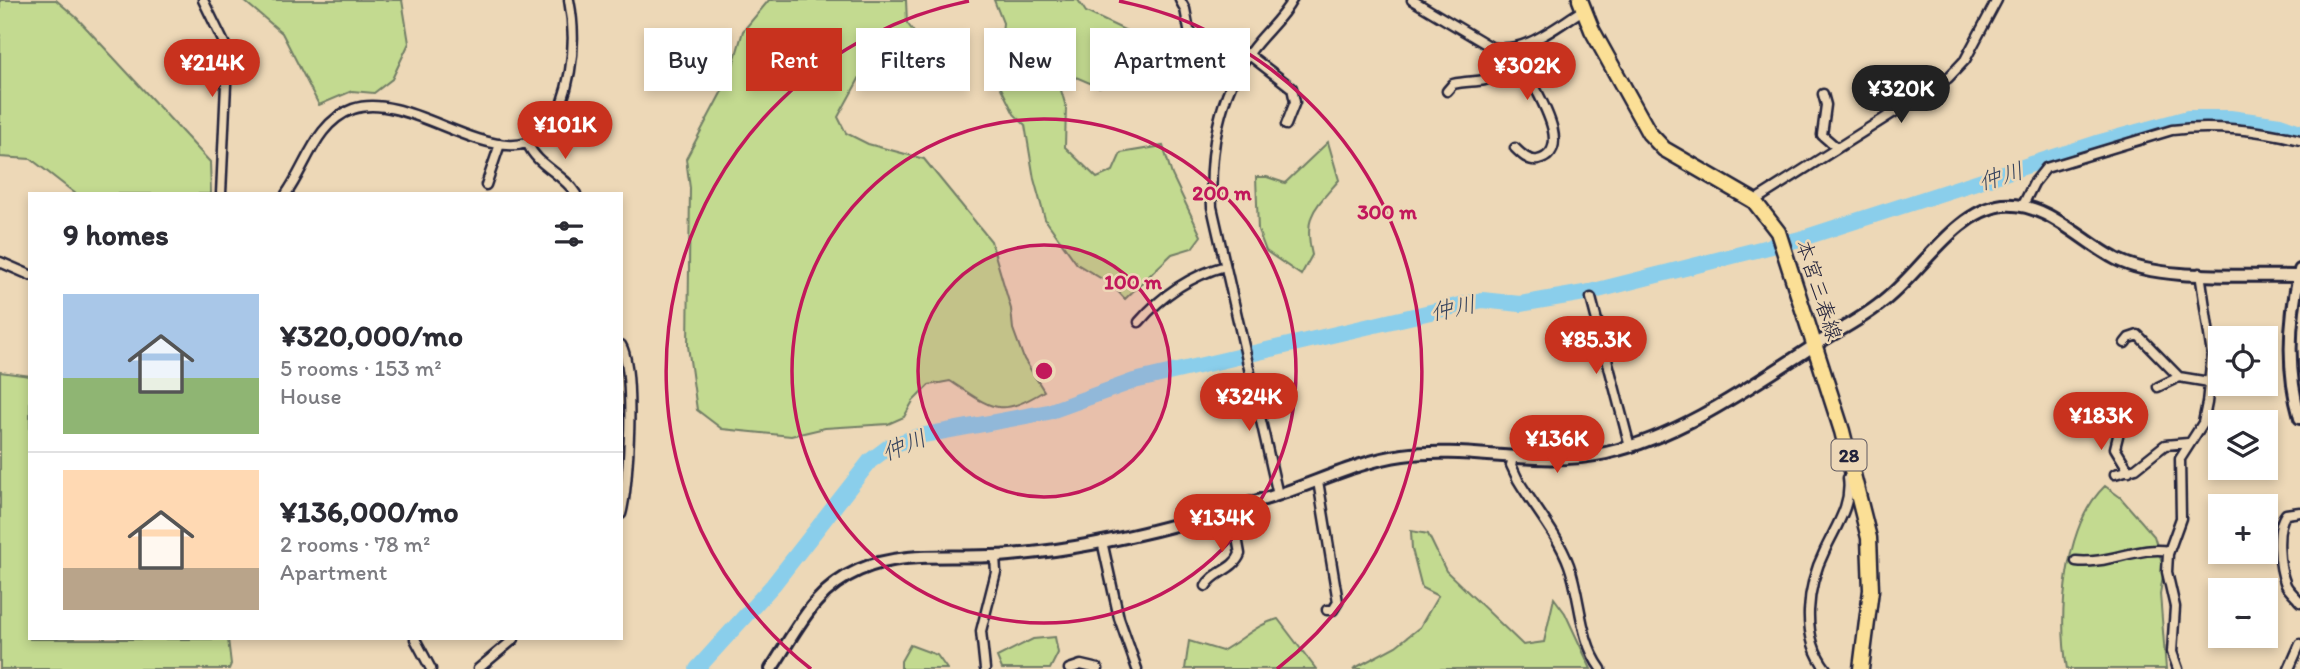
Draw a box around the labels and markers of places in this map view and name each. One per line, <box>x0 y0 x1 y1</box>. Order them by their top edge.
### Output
pin: ¥214K <box>163 40 261 99</box>
pin: ¥302K <box>1478 42 1576 102</box>
pin: ¥320K <box>1852 66 1950 125</box>
pin: ¥101K <box>516 102 614 161</box>
pin: ¥85.3K <box>1539 316 1653 376</box>
centre of rings <box>1032 359 1056 383</box>
pin: ¥324K <box>1200 374 1298 433</box>
pin: ¥183K <box>2052 392 2150 452</box>
pin: ¥136K <box>1508 416 1606 475</box>
pin: ¥134K <box>1173 494 1271 554</box>

